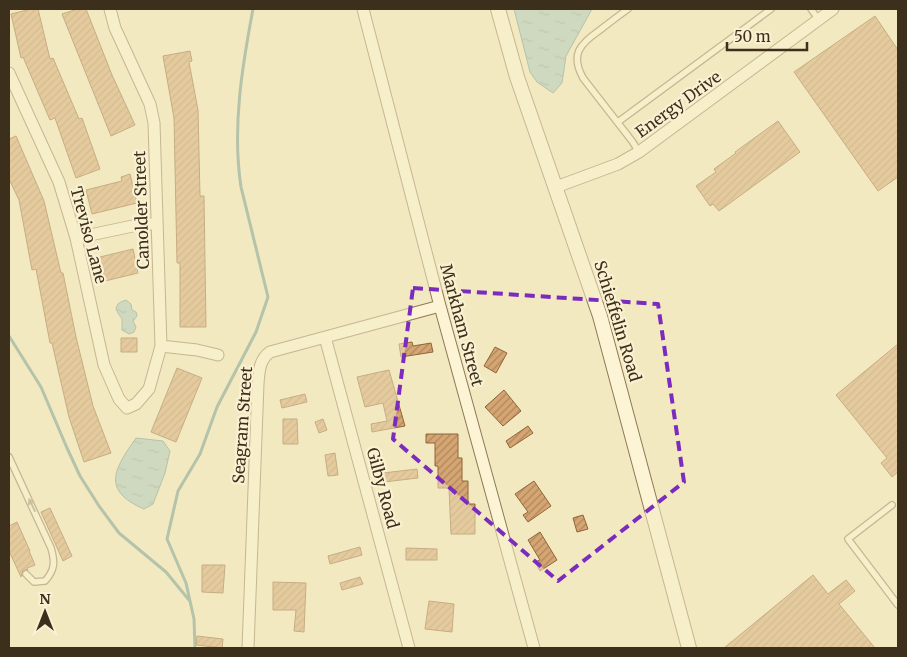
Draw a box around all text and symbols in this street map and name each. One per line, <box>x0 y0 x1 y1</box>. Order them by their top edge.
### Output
scale bar <box>727 20 807 52</box>
text: 50 m <box>734 27 771 46</box>
street label: Energy Drive <box>631 66 725 142</box>
street label: Canolder Street <box>129 150 153 270</box>
street label: Treviso Lane <box>66 184 112 286</box>
street label: Schieffelin Road <box>590 258 646 384</box>
street label: Markham Street <box>436 262 488 389</box>
street label: Seagram Street <box>228 365 256 484</box>
street label: Gilby Road <box>363 445 403 531</box>
one-way arrow <box>28 498 36 512</box>
north arrow <box>20 587 70 637</box>
text: N <box>39 590 51 608</box>

